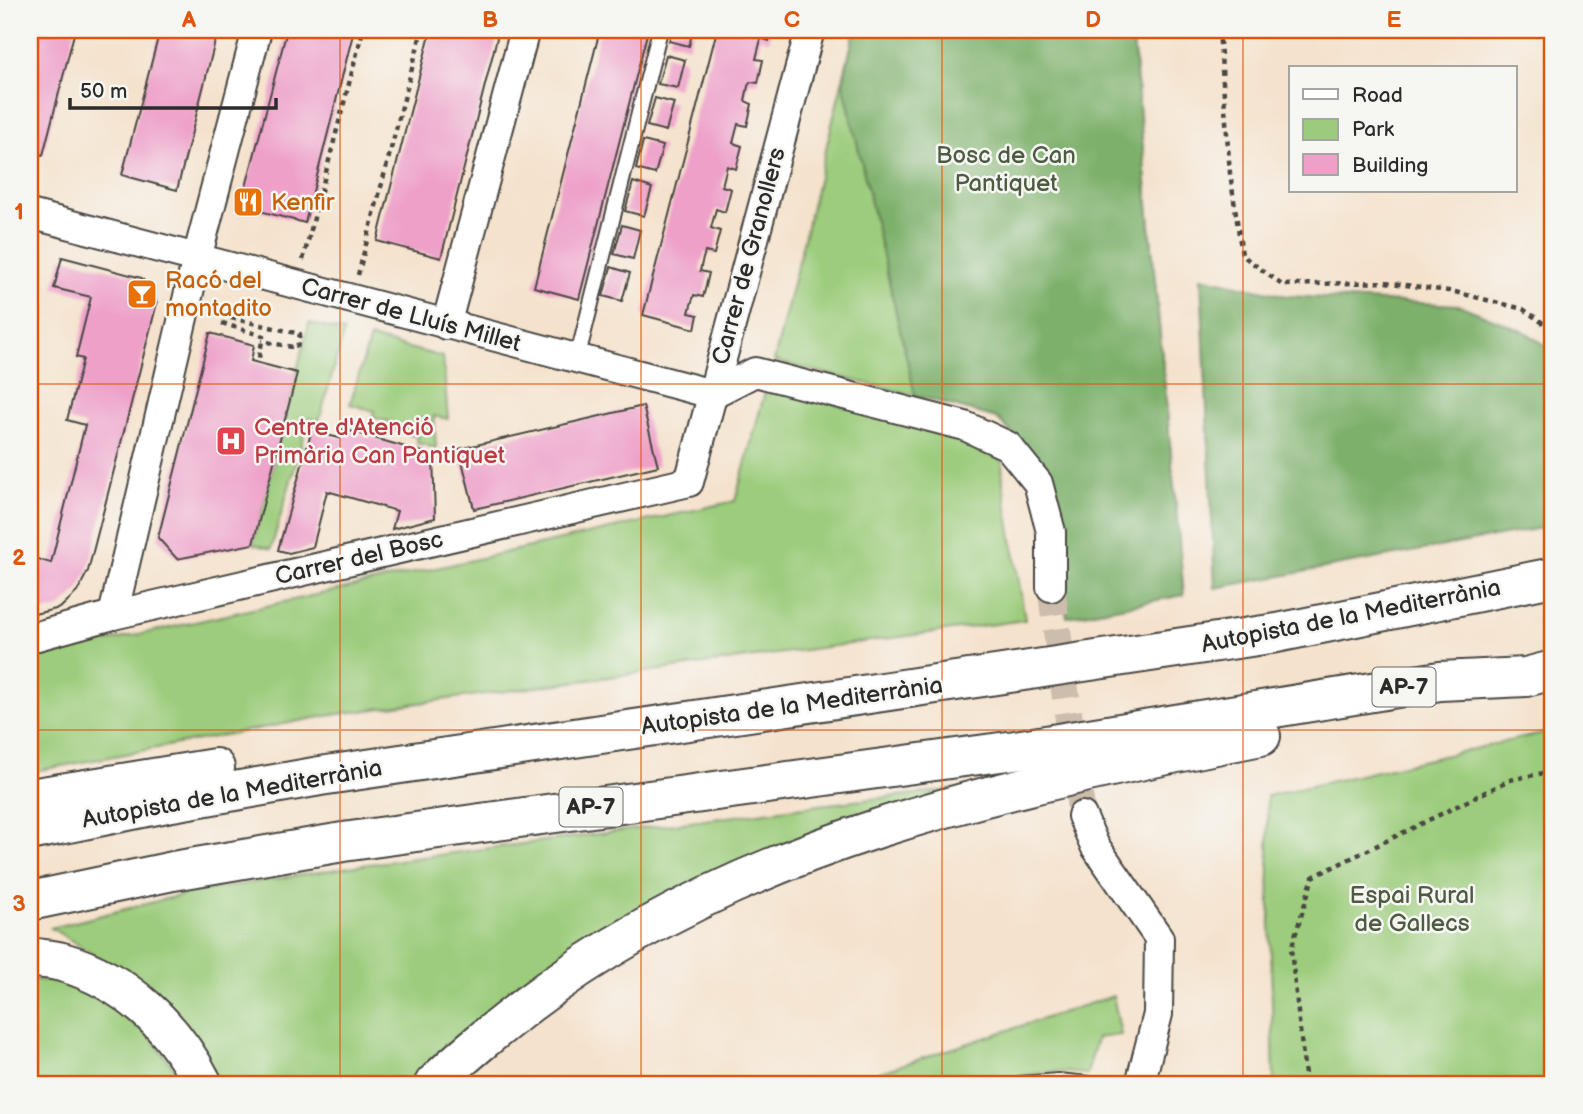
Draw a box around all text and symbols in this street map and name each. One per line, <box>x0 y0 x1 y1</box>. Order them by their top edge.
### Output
text: A <box>181 6 197 34</box>
text: B <box>482 6 498 34</box>
text: C <box>784 6 800 34</box>
text: D <box>1085 6 1101 34</box>
text: E <box>1387 6 1402 34</box>
scale bar <box>70 66 276 110</box>
legend <box>1289 66 1516 192</box>
text: 50 m <box>80 79 127 104</box>
text: Road <box>1352 83 1403 108</box>
text: Park <box>1352 117 1395 142</box>
park label: Bosc de Can Pantiquet <box>936 141 1076 198</box>
street label: Carrer de Granollers <box>706 144 792 368</box>
text: Building <box>1352 153 1428 178</box>
restaurant icon: Kenfir <box>231 185 265 219</box>
place label: Kenfir <box>271 188 335 217</box>
text: 1 <box>14 198 24 226</box>
place label: Racó del montadito <box>165 266 272 323</box>
street label: Carrer de Lluís Millet <box>298 272 525 358</box>
bar icon: Racó del montadito <box>125 277 159 311</box>
place label: Centre d'Atenció Primària Can Pantiquet <box>254 413 506 470</box>
hospital icon: Centre d'Atenció Primària Can Pantiquet <box>214 424 248 458</box>
street label: Carrer del Bosc <box>272 525 446 591</box>
text: 2 <box>12 544 26 572</box>
street label: Autopista de la Mediterrània <box>1199 573 1503 659</box>
road number: AP-7 <box>1372 667 1436 706</box>
street label: Autopista de la Mediterrània <box>639 670 945 742</box>
street label: Autopista de la Mediterrània <box>80 753 384 835</box>
road number: AP-7 <box>560 788 622 827</box>
park label: Espai Rural de Gallecs <box>1350 881 1474 938</box>
text: 3 <box>12 890 26 918</box>

